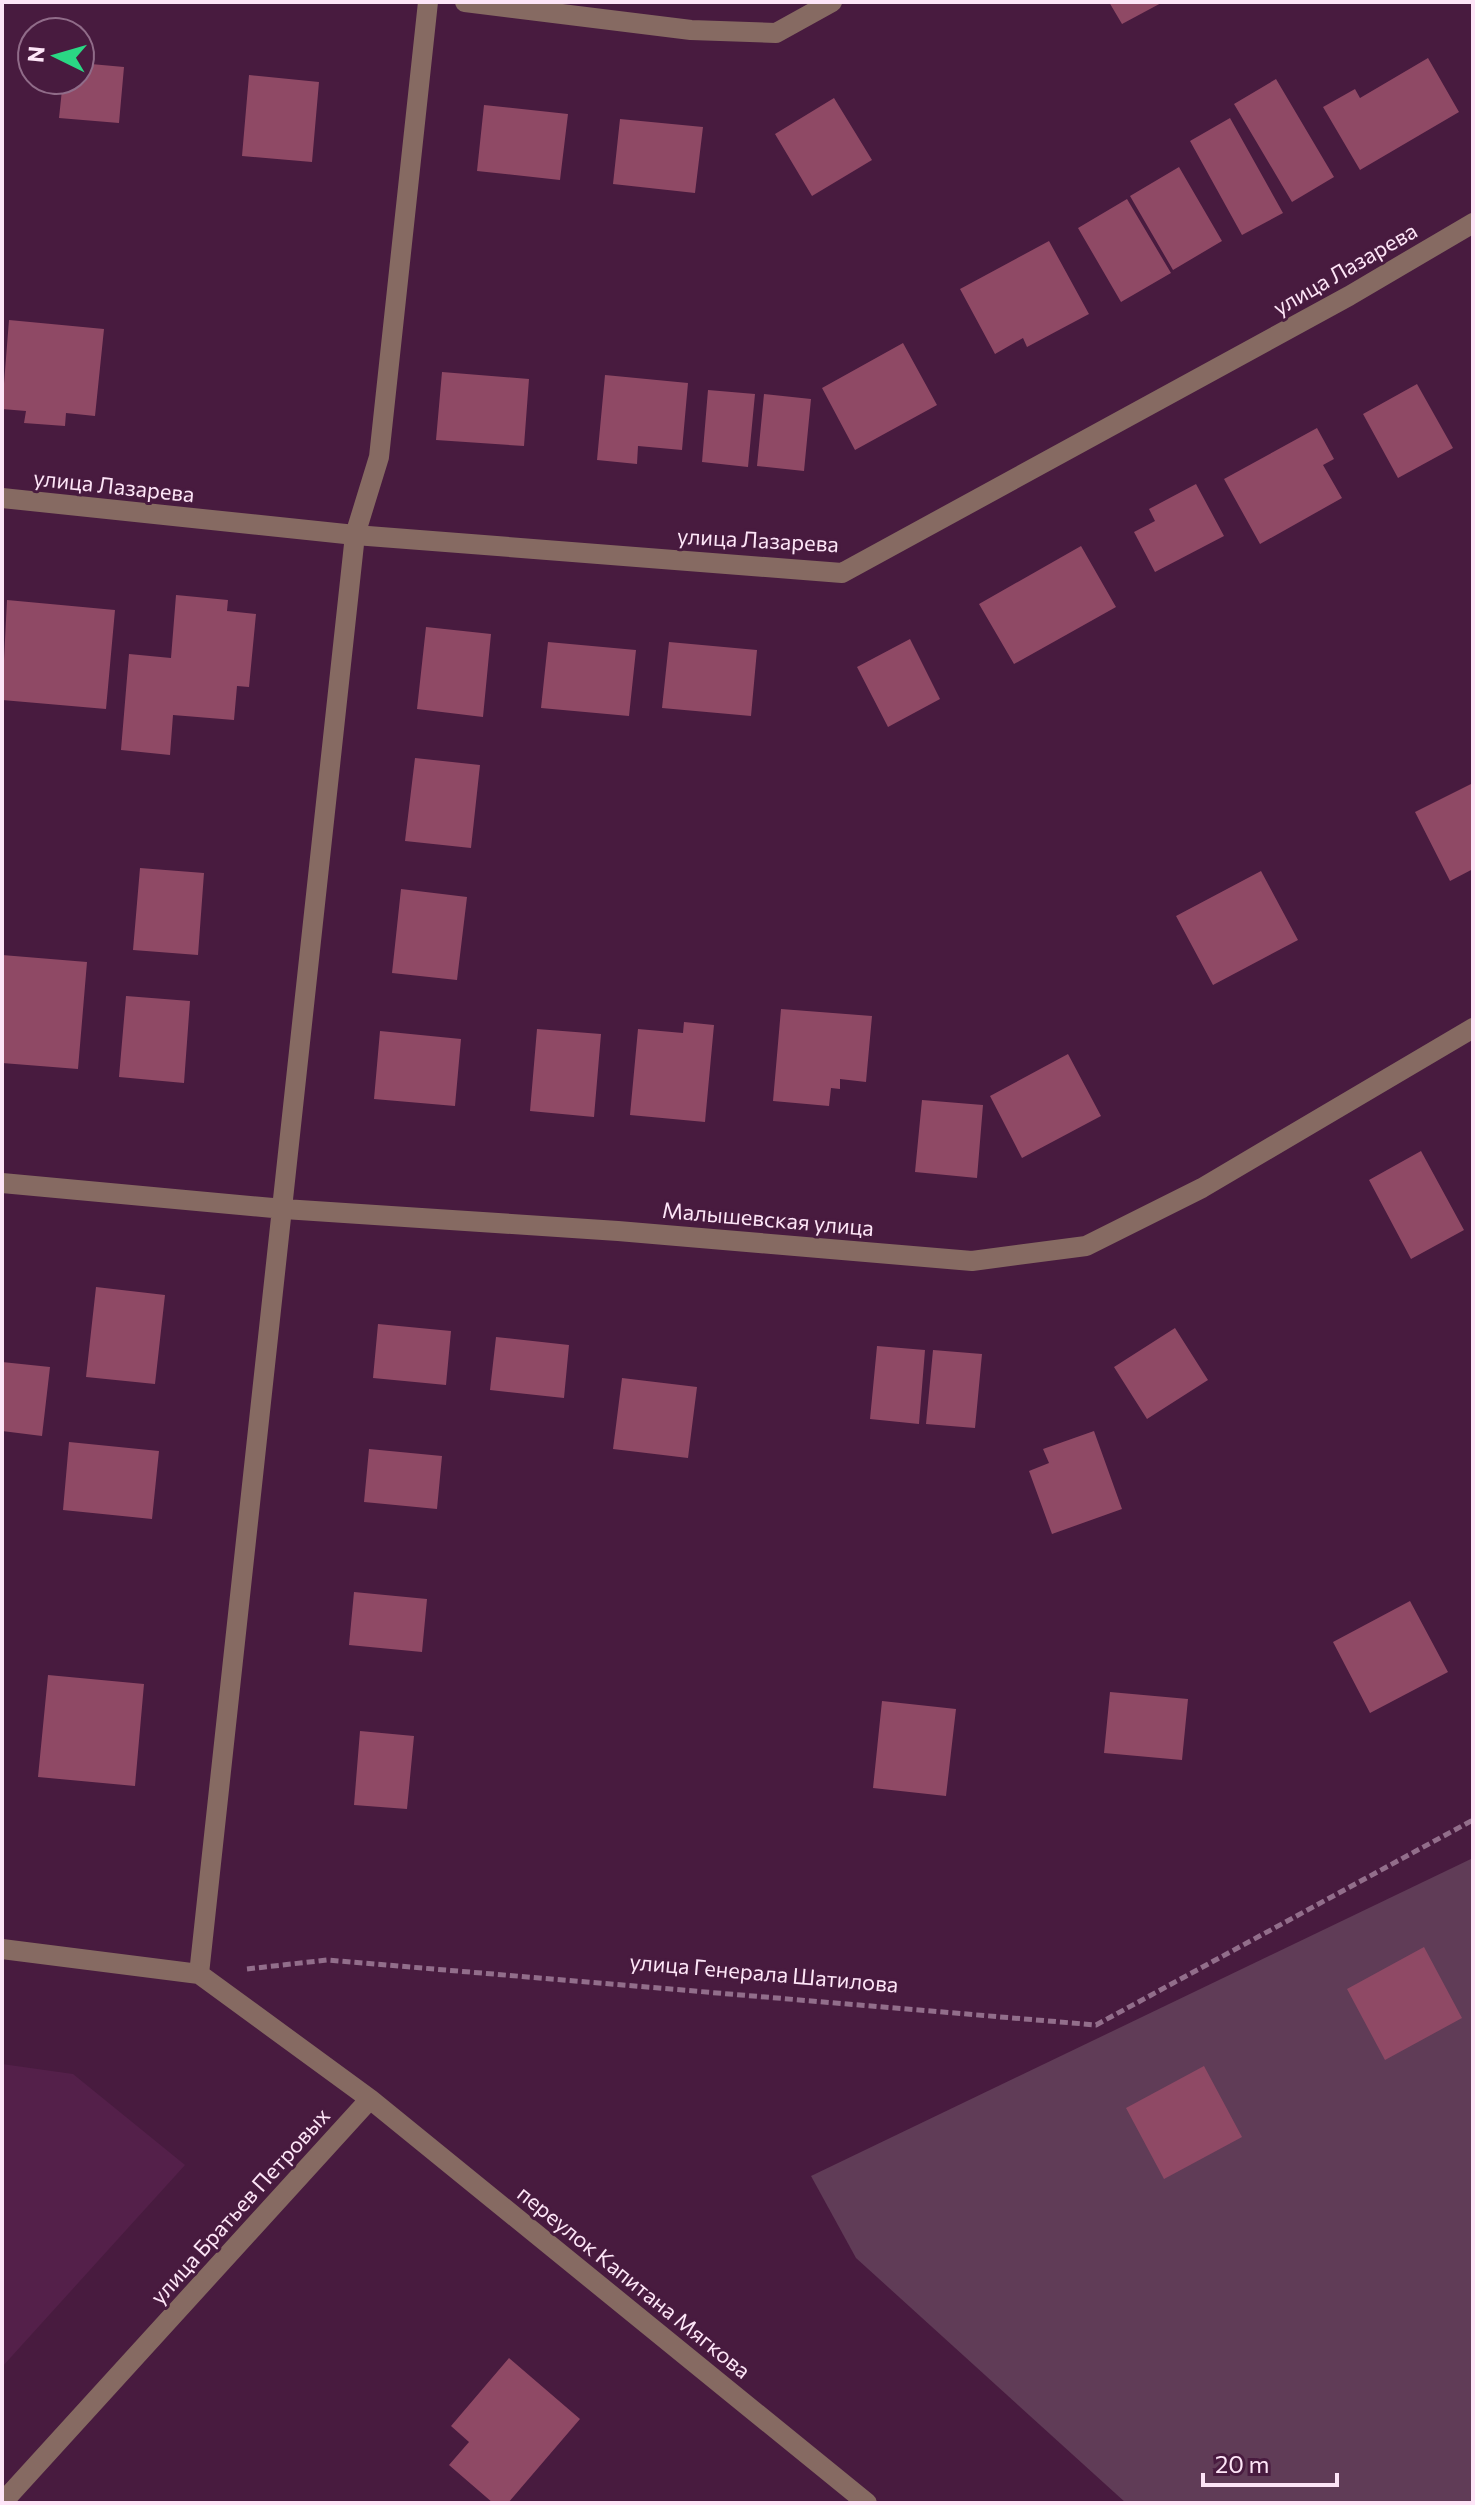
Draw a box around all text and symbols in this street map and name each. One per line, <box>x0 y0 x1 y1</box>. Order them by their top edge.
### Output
north arrow <box>16 16 96 96</box>
text: N <box>21 45 50 64</box>
street label: улица Лазарева <box>1268 216 1422 321</box>
street label: улица Лазарева <box>32 464 196 507</box>
street label: улица Лазарева <box>676 522 840 557</box>
street label: Малышевская улица <box>661 1196 875 1241</box>
street label: улица Генерала Шатилова <box>628 1947 900 1998</box>
street label: улица Братьев Петровых <box>144 2102 335 2310</box>
street label: переулок Капитана Мягкова <box>512 2179 756 2384</box>
scale bar <box>1203 2437 1337 2487</box>
text: 20 m <box>1215 2449 1269 2478</box>

